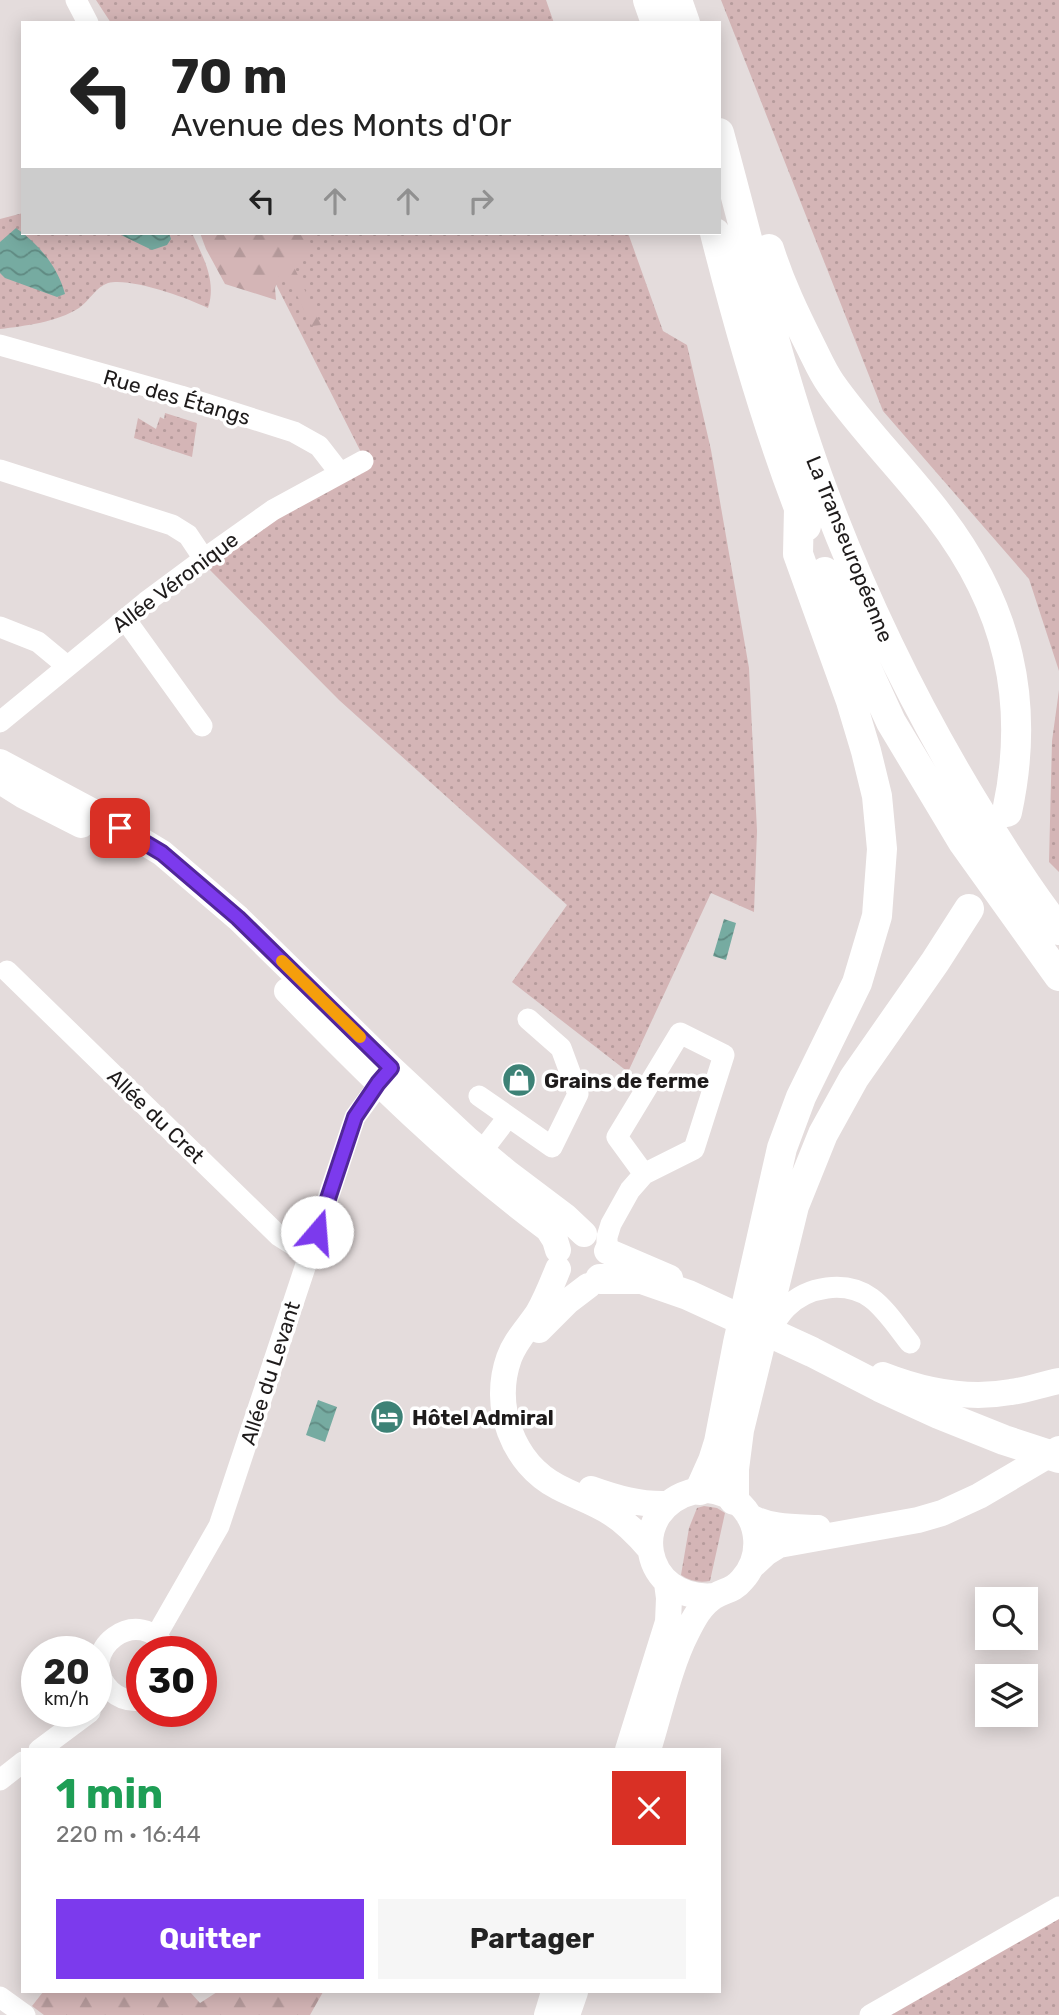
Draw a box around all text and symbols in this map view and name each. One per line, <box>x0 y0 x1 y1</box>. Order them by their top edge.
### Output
text: 70 m <box>171 47 288 105</box>
icon: left <box>56 49 147 140</box>
text: Avenue des Monts d'Or <box>171 106 512 144</box>
icon: left <box>243 182 281 220</box>
icon: ahead <box>316 182 354 220</box>
icon: ahead <box>389 182 427 220</box>
icon: right <box>462 182 500 220</box>
street label: Rue des Étangs <box>101 364 253 430</box>
street label: La Transeuropéenne <box>801 452 899 646</box>
street label: Allée Véronique <box>107 526 243 638</box>
pin <box>90 798 150 858</box>
icon: arrive <box>101 809 139 847</box>
shop icon: Grains de ferme <box>500 1061 538 1099</box>
street label: Allée du Cret <box>102 1064 210 1168</box>
place label: Grains de ferme <box>544 1068 709 1093</box>
position arrow <box>280 1195 354 1269</box>
street label: Allée du Levant <box>235 1298 305 1448</box>
hotel icon: Hôtel Admiral <box>368 1398 406 1436</box>
place label: Hôtel Admiral <box>412 1405 554 1430</box>
map controls <box>975 1587 1038 1727</box>
button: search <box>975 1587 1038 1650</box>
speed limit sign: 30 <box>126 1636 217 1727</box>
text: 20 <box>43 1651 90 1693</box>
button: layers <box>975 1664 1038 1727</box>
text: km/h <box>44 1688 89 1710</box>
text: 1 min <box>56 1769 163 1819</box>
button: close <box>612 1771 686 1845</box>
text: 220 m · 16:44 <box>56 1820 201 1848</box>
button: Quitter <box>56 1899 364 1979</box>
button: Partager <box>378 1899 686 1979</box>

